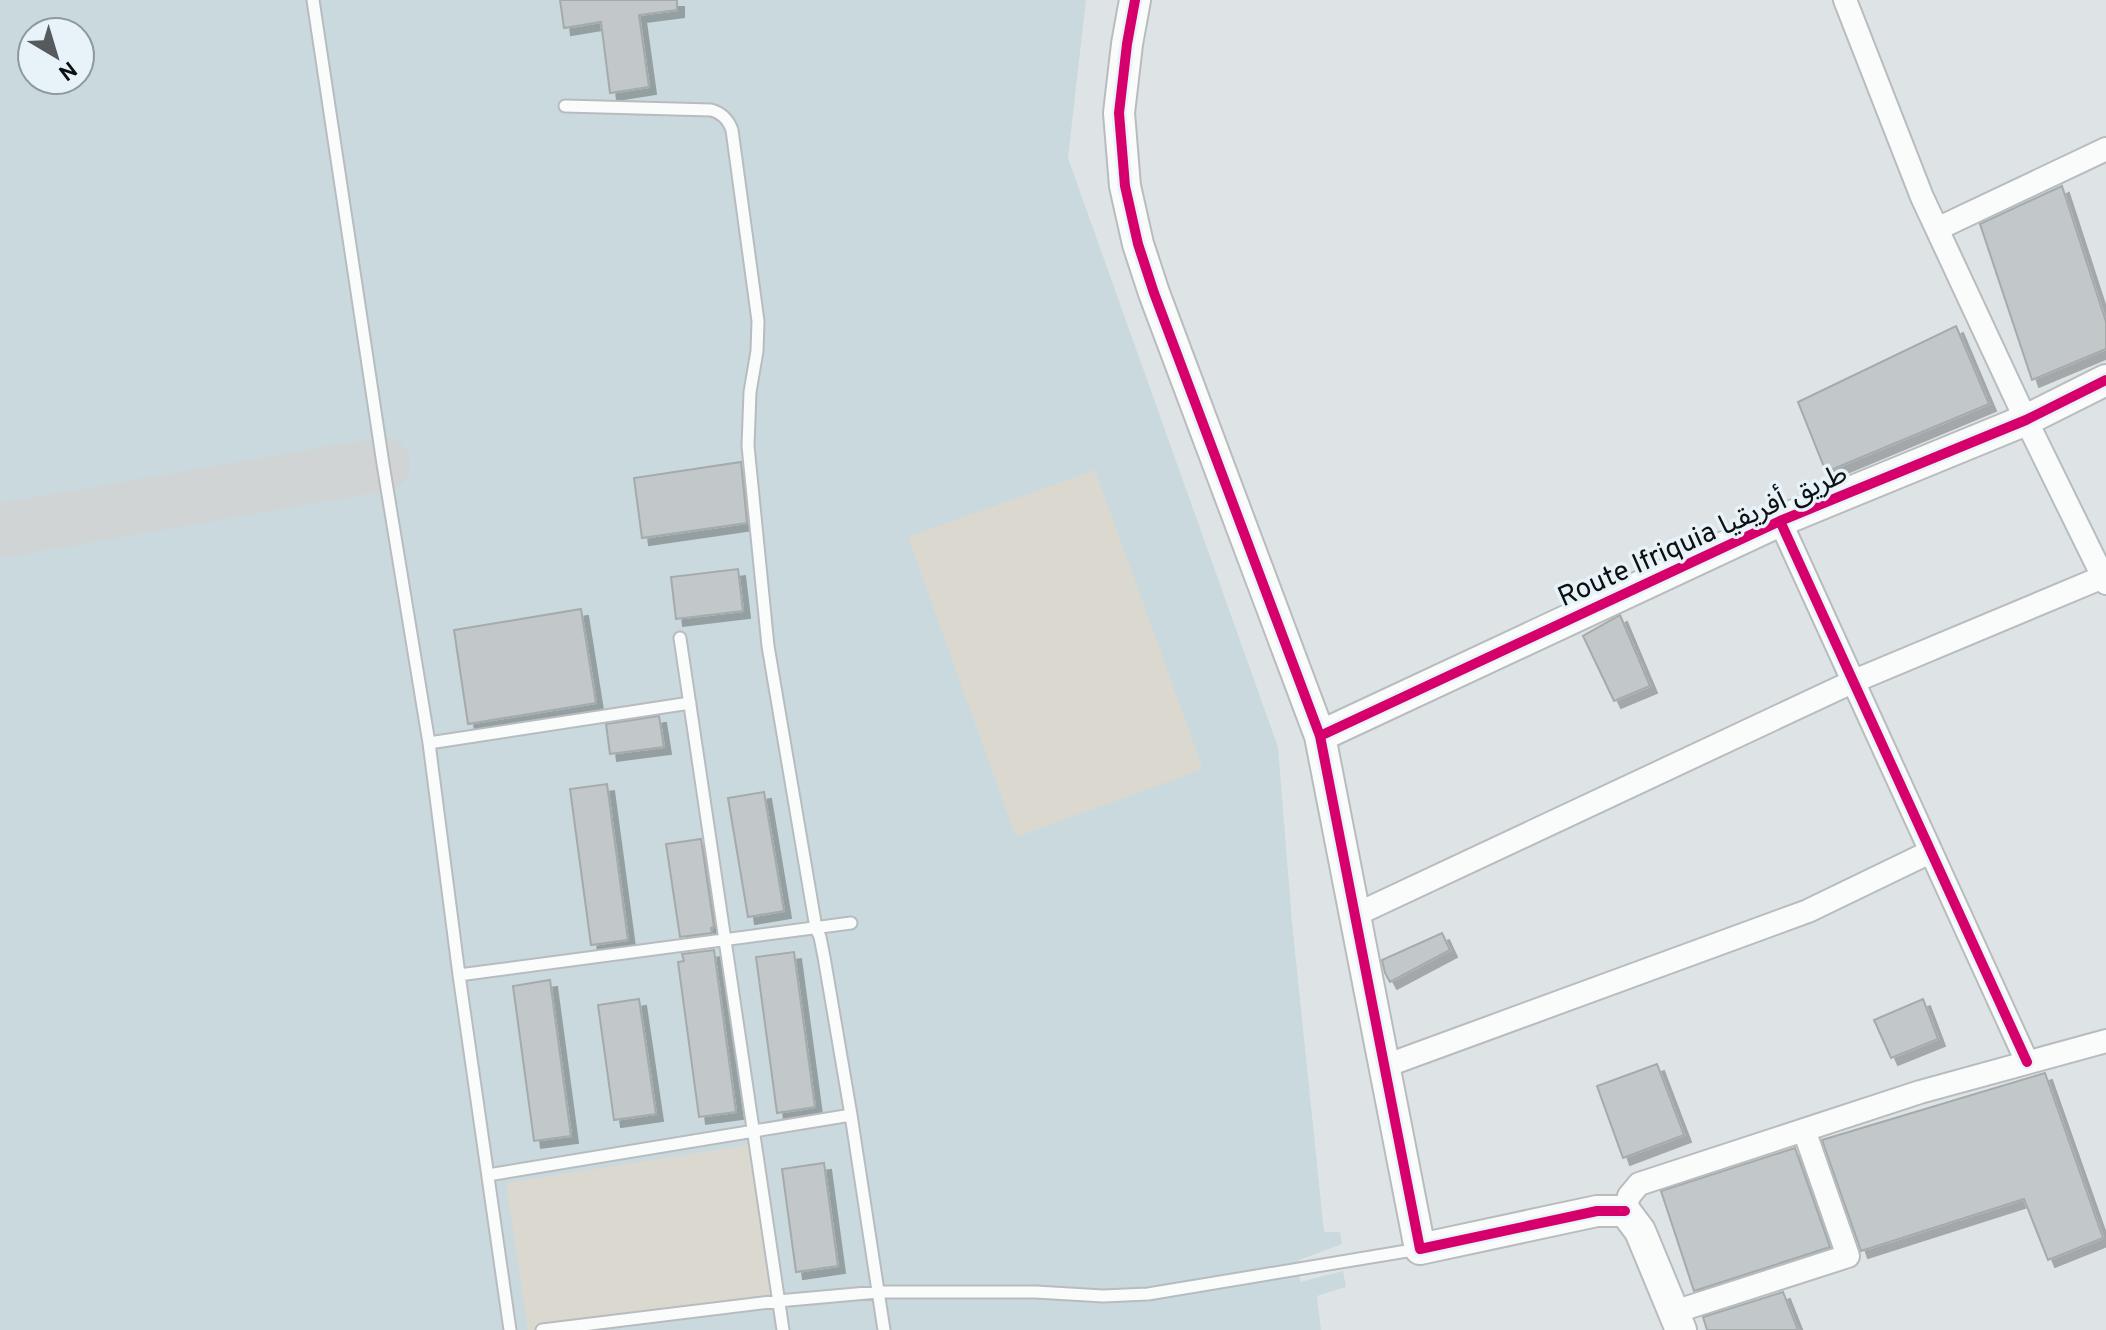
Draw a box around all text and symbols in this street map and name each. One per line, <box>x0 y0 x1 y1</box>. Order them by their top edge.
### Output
north arrow <box>16 16 96 96</box>
text: N <box>52 54 81 85</box>
street label: Route Ifriquia طريق أفريقيا <box>1552 454 1854 617</box>

